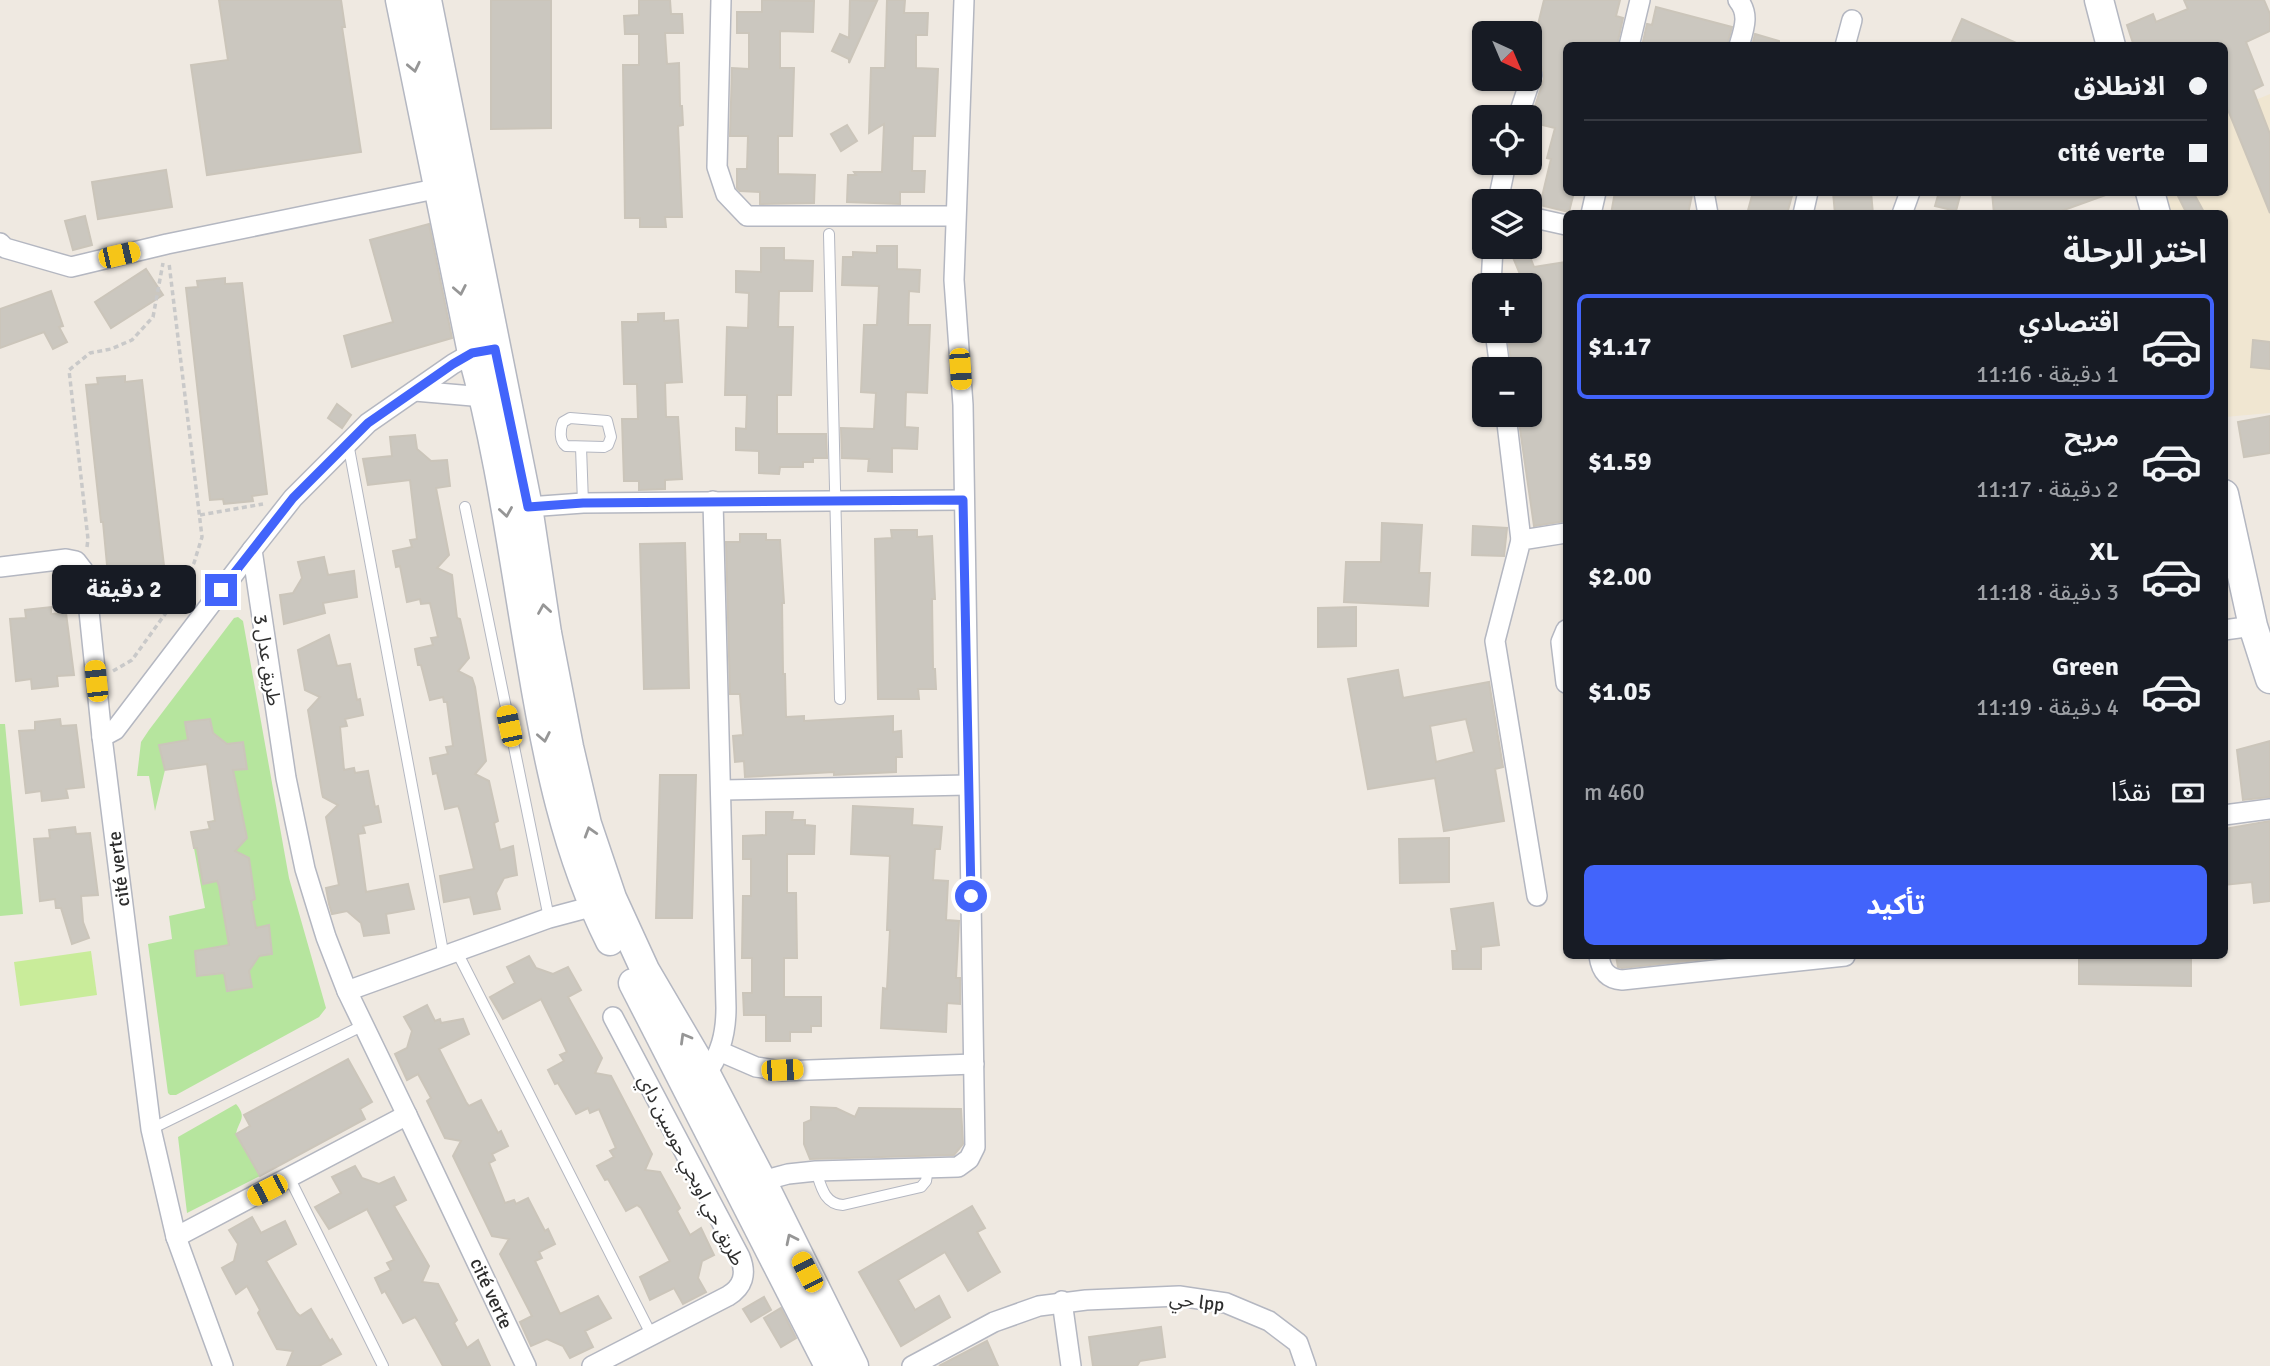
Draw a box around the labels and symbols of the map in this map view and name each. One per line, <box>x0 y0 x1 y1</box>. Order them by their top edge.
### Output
north arrow <box>1472 21 1542 91</box>
one-way arrow <box>406 61 421 73</box>
car <box>97 240 142 270</box>
one-way arrow <box>451 284 466 296</box>
car <box>949 347 972 391</box>
one-way arrow <box>498 507 513 518</box>
callout: 2 دقيقة <box>53 566 196 614</box>
route end <box>205 574 237 606</box>
one-way arrow <box>537 603 552 615</box>
street label: طريق عدل 3 <box>248 613 286 708</box>
car <box>84 659 109 703</box>
car <box>495 703 524 749</box>
one-way arrow <box>535 731 550 743</box>
one-way arrow <box>583 826 598 838</box>
street label: cité verte <box>102 830 136 908</box>
route start <box>955 880 987 912</box>
one-way arrow <box>680 1032 693 1045</box>
car <box>761 1059 804 1081</box>
street label: طريق حي اوبجي حوسين داي <box>630 1071 750 1271</box>
car <box>244 1171 291 1209</box>
one-way arrow <box>785 1234 799 1246</box>
car <box>789 1249 826 1295</box>
street label: cité verte <box>464 1254 518 1333</box>
street label: حي lpp <box>1168 1287 1226 1320</box>

